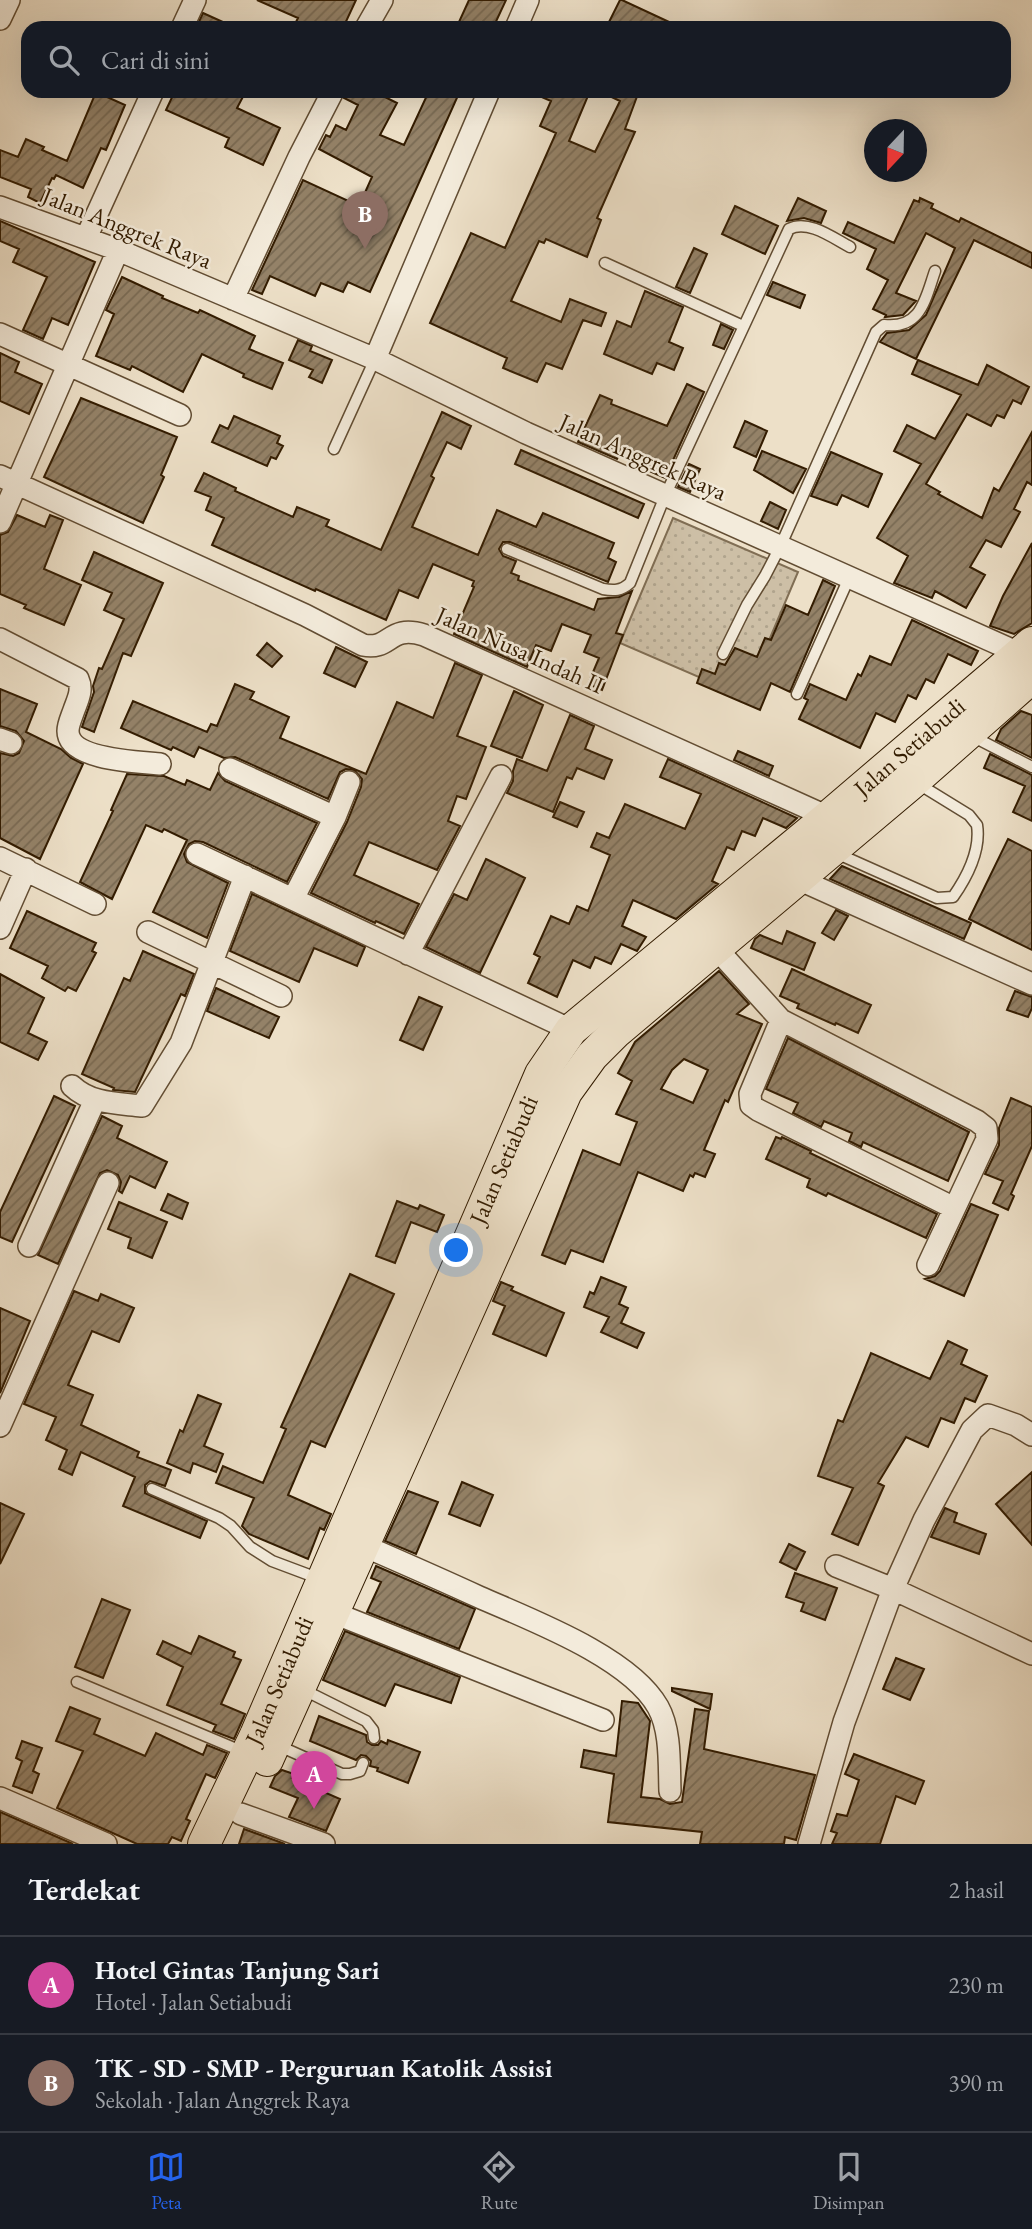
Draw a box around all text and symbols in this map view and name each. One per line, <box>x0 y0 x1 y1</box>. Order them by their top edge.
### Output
search box <box>21 21 1011 98</box>
icon: search <box>45 41 83 79</box>
text: Cari di sini <box>101 43 210 77</box>
north arrow <box>864 119 927 182</box>
street label: Jalan Anggrek Raya <box>36 179 217 276</box>
pin: B <box>342 191 388 249</box>
street label: Jalan Anggrek Raya <box>553 405 732 508</box>
street label: Jalan Nusa Indah II <box>430 598 609 700</box>
street label: Jalan Setiabudi <box>846 691 972 805</box>
street label: Jalan Setiabudi <box>461 1090 545 1231</box>
your location <box>439 1233 473 1267</box>
street label: Jalan Setiabudi <box>237 1611 320 1752</box>
pin: A <box>291 1751 337 1809</box>
text: Terdekat <box>28 1870 140 1909</box>
text: 2 hasil <box>949 1875 1004 1905</box>
text: Hotel Gintas Tanjung Sari <box>95 1953 379 1987</box>
text: A <box>43 1970 59 2000</box>
text: 230 m <box>948 1970 1004 2000</box>
text: Hotel · Jalan Setiabudi <box>95 1987 292 2017</box>
text: TK - SD - SMP - Perguruan Katolik Assisi <box>95 2051 552 2085</box>
text: B <box>44 2068 58 2098</box>
text: 390 m <box>948 2068 1004 2098</box>
text: Sekolah · Jalan Anggrek Raya <box>95 2085 350 2115</box>
tab: Peta <box>147 2148 185 2215</box>
tab: Rute <box>480 2148 518 2215</box>
tab: Disimpan <box>813 2148 885 2215</box>

